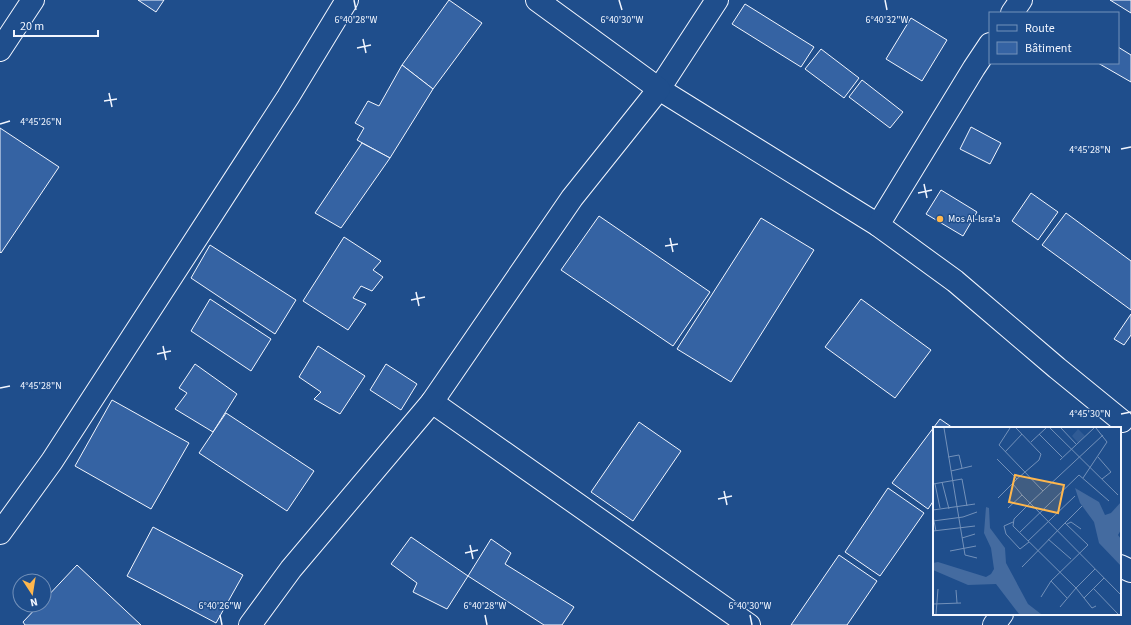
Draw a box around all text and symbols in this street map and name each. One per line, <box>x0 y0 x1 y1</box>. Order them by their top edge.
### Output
scale bar <box>14 12 98 38</box>
legend <box>989 12 1119 64</box>
text: 6°40'28"W <box>335 13 378 27</box>
text: 6°40'30"W <box>601 13 644 27</box>
text: 6°40'32"W <box>866 13 909 27</box>
text: 20 m <box>20 18 44 35</box>
text: Route <box>1025 20 1055 37</box>
text: Bâtiment <box>1025 40 1071 57</box>
text: 4°45'26"N <box>20 115 62 129</box>
text: 4°45'28"N <box>1069 143 1111 157</box>
place label: Mos Al-Isra'a <box>948 212 1001 226</box>
marker: Mos Al-Isra'a <box>935 214 945 224</box>
text: 4°45'28"N <box>20 379 62 393</box>
text: 4°45'30"N <box>1069 407 1111 421</box>
inset map <box>933 427 1121 615</box>
north arrow <box>12 573 52 613</box>
text: N <box>29 594 39 610</box>
text: 6°40'26"W <box>199 599 242 613</box>
text: 6°40'28"W <box>464 599 507 613</box>
text: 6°40'30"W <box>729 599 772 613</box>

